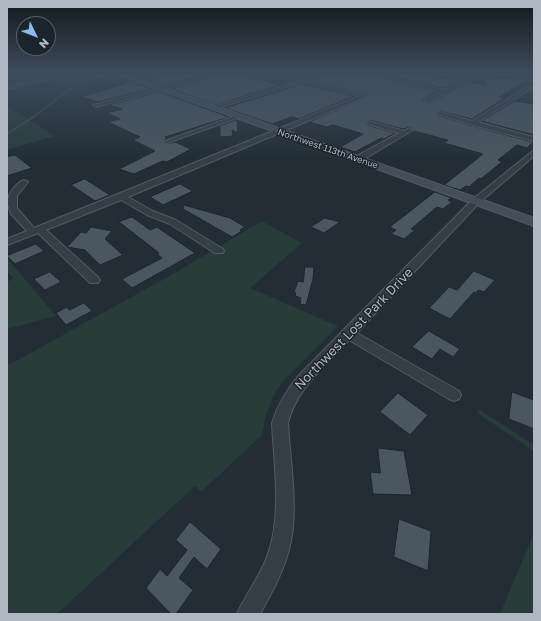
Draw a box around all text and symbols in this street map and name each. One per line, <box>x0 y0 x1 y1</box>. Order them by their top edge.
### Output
north arrow <box>16 16 56 56</box>
text: N <box>37 36 52 51</box>
street label: Northwest 113th Avenue <box>277 127 379 171</box>
street label: Northwest Lost Park Drive <box>292 265 416 393</box>

